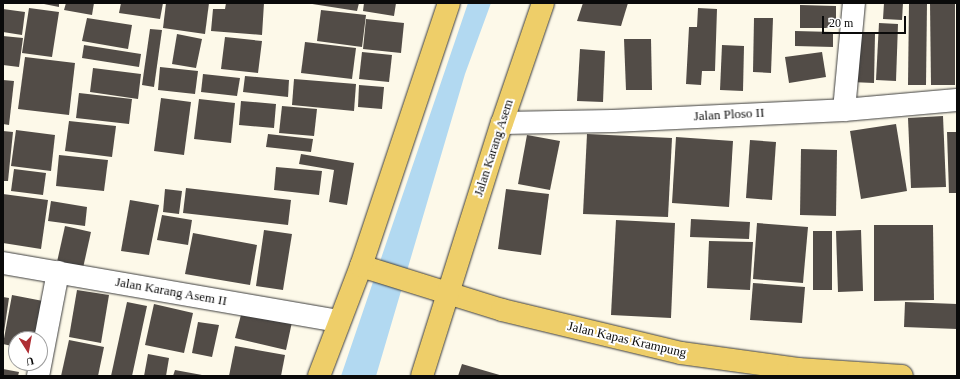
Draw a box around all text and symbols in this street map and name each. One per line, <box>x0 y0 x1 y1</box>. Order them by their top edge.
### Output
scale bar <box>824 8 908 34</box>
text: 20 m <box>829 16 853 30</box>
street label: Jalan Karang Asem <box>471 97 517 199</box>
street label: Jalan Ploso II <box>693 105 765 125</box>
street label: Jalan Karang Asem II <box>114 274 228 310</box>
street label: Jalan Kapas Krampung <box>566 319 688 361</box>
north arrow <box>8 331 48 371</box>
text: U <box>25 355 35 368</box>

